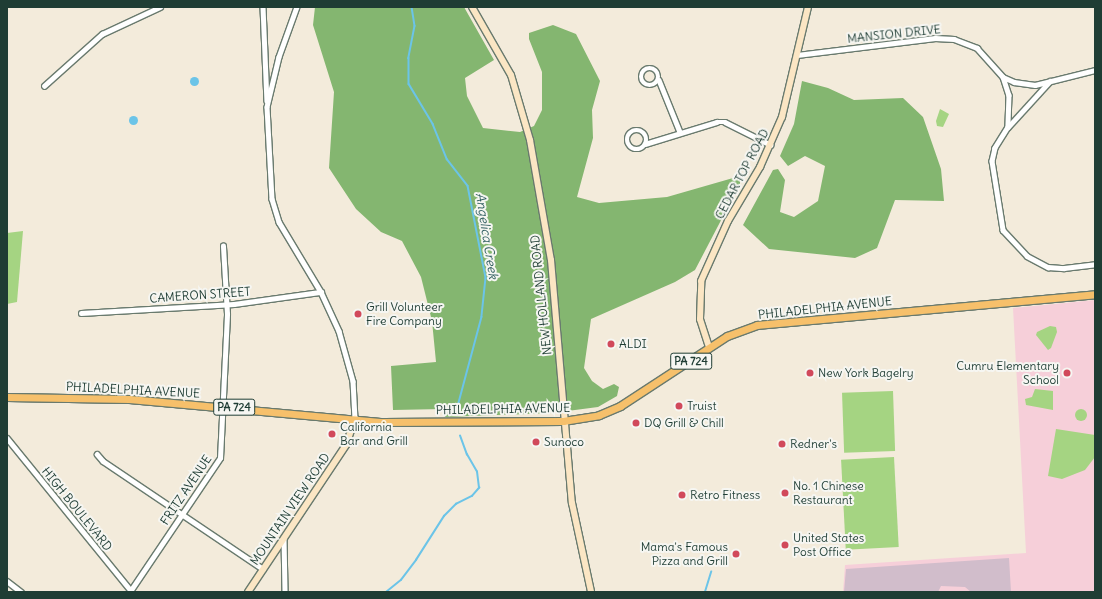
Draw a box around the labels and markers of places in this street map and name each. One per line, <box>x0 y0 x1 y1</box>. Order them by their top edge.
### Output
place label: Grill Volunteer Fire Company <box>366 300 443 328</box>
marker: Grill Volunteer Fire Company <box>353 309 363 319</box>
place label: ALDI <box>619 337 647 351</box>
marker: ALDI <box>606 339 616 349</box>
place label: Cumru Elementary School <box>956 359 1059 387</box>
place label: New York Bagelry <box>818 366 914 380</box>
marker: New York Bagelry <box>805 368 815 378</box>
marker: Cumru Elementary School <box>1062 368 1072 378</box>
place label: Truist <box>687 399 717 413</box>
marker: Truist <box>674 401 684 411</box>
place label: DQ Grill & Chill <box>644 416 724 430</box>
marker: DQ Grill & Chill <box>631 418 641 428</box>
place label: California Bar and Grill <box>340 420 408 448</box>
marker: California Bar and Grill <box>327 429 337 439</box>
place label: Sunoco <box>544 435 584 449</box>
marker: Sunoco <box>531 437 541 447</box>
place label: Redner's <box>790 437 837 451</box>
marker: Redner's <box>777 439 787 449</box>
place label: No. 1 Chinese Restaurant <box>793 479 864 507</box>
place label: Retro Fitness <box>690 488 760 502</box>
marker: No. 1 Chinese Restaurant <box>780 488 790 498</box>
marker: Retro Fitness <box>677 490 687 500</box>
place label: United States Post Office <box>793 531 864 559</box>
place label: Mama's Famous Pizza and Grill <box>641 540 728 568</box>
marker: United States Post Office <box>780 540 790 550</box>
marker: Mama's Famous Pizza and Grill <box>731 549 741 559</box>

